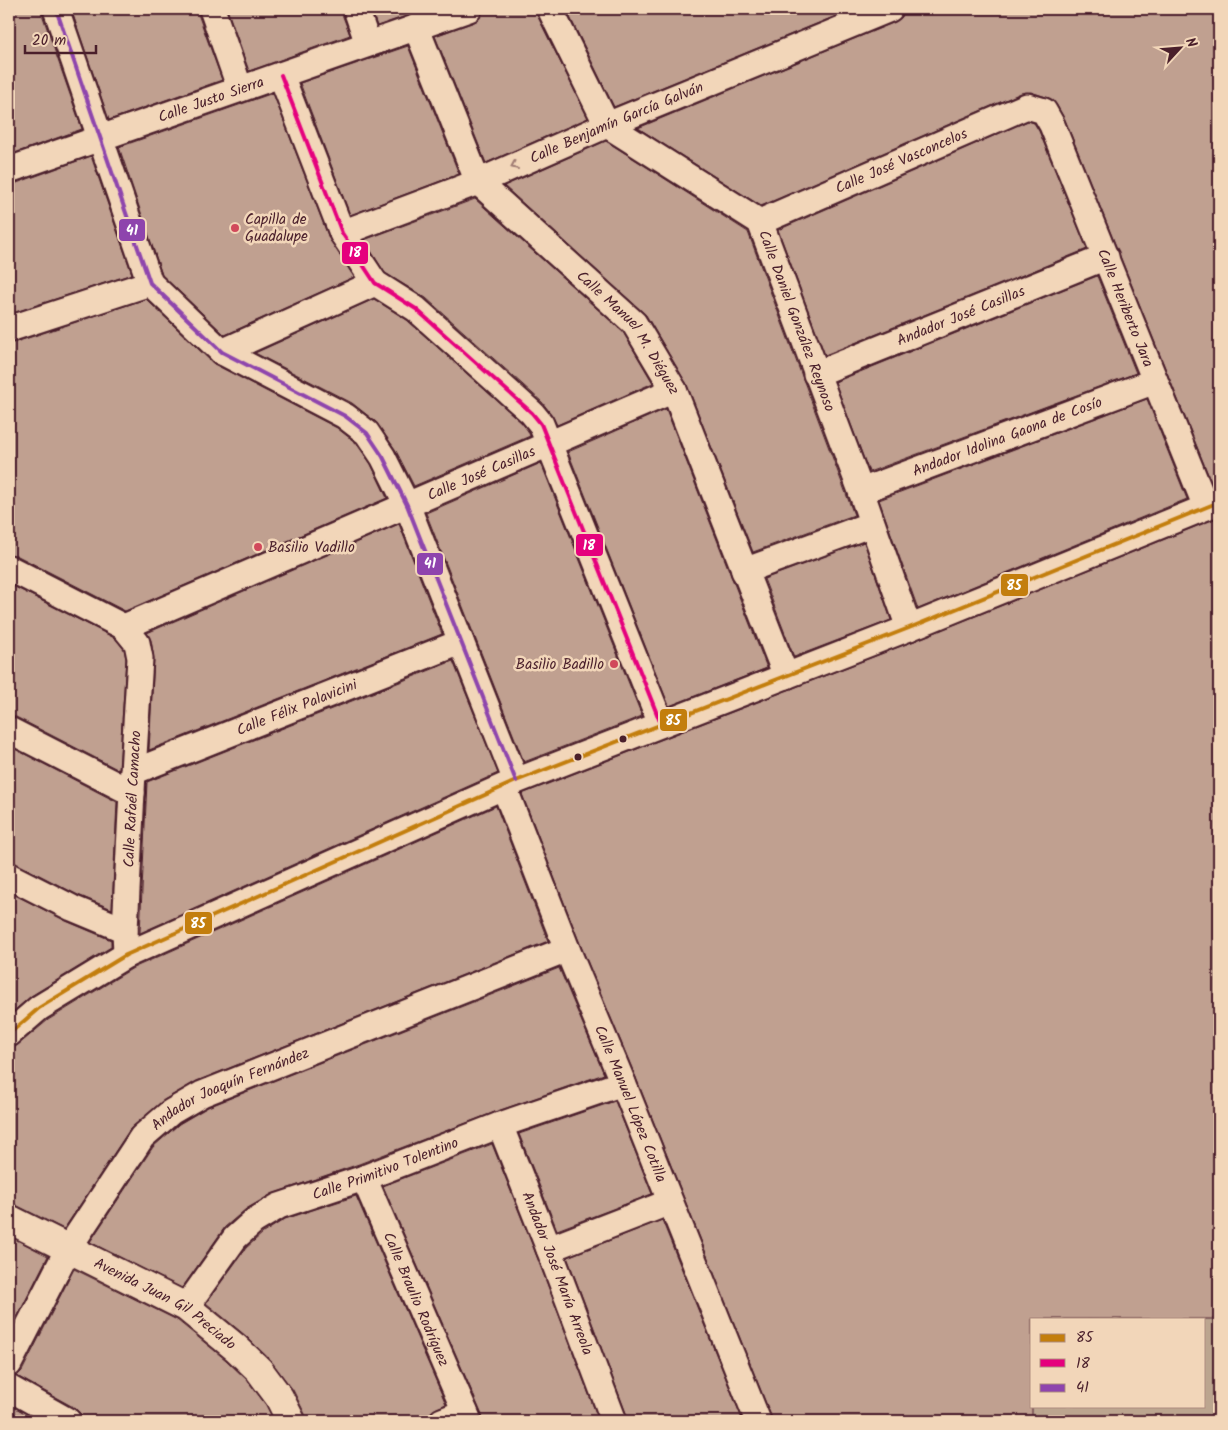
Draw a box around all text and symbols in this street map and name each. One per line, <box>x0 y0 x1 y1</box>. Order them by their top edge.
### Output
scale bar <box>25 22 96 54</box>
north arrow <box>1156 22 1206 72</box>
text: 20 m <box>32 29 66 53</box>
text: N <box>1179 34 1203 52</box>
street label: Calle Justo Sierra <box>155 71 268 130</box>
street label: Calle Benjamín García Galván <box>526 76 707 171</box>
street label: Calle José Vasconcelos <box>832 122 972 201</box>
one-way arrow <box>510 159 519 170</box>
place label: Capilla de Guadalupe <box>245 208 308 249</box>
line badge: 41 <box>118 218 146 242</box>
text: 41 <box>126 220 139 242</box>
marker: Capilla de Guadalupe <box>229 222 241 234</box>
street label: Calle Daniel González Reynoso <box>751 227 841 416</box>
line badge: 18 <box>341 241 369 265</box>
text: 18 <box>349 242 362 264</box>
street label: Calle Heriberto Jara <box>1090 245 1159 371</box>
street label: Calle Manuel M. Diéguez <box>570 265 686 398</box>
street label: Andador José Casillas <box>893 280 1029 353</box>
street label: Andador Idolina Gaona de Cosío <box>909 391 1106 484</box>
street label: Calle José Casillas <box>424 440 540 508</box>
line badge: 18 <box>575 533 604 557</box>
text: 18 <box>583 535 596 557</box>
place label: Basilio Vadillo <box>268 536 355 560</box>
marker: Basilio Vadillo <box>252 541 264 553</box>
line badge: 41 <box>416 552 444 576</box>
text: 41 <box>424 553 437 575</box>
line badge: 85 <box>1000 573 1029 597</box>
text: 85 <box>1006 575 1024 597</box>
place label: Basilio Badillo <box>516 653 604 677</box>
marker: Basilio Badillo <box>608 658 620 670</box>
street label: Calle Félix Palavicini <box>233 673 362 743</box>
line badge: 85 <box>659 708 688 732</box>
text: 85 <box>665 710 683 732</box>
street label: Calle Rafaél Camacho <box>117 730 149 868</box>
unlabelled marker <box>618 734 628 744</box>
unlabelled marker <box>573 752 583 762</box>
line badge: 85 <box>184 911 213 935</box>
text: 85 <box>190 913 208 935</box>
street label: Calle Manuel López Cotilla <box>587 1022 673 1186</box>
street label: Andador Joaquín Fernández <box>146 1042 313 1137</box>
street label: Calle Primitivo Tolentino <box>309 1131 463 1207</box>
street label: Andador José María Arreola <box>514 1188 599 1359</box>
street label: Calle Braulio Rodríguez <box>376 1229 455 1371</box>
street label: Avenida Juan Gil Preciado <box>89 1252 241 1357</box>
legend <box>1030 1318 1206 1408</box>
text: 85 <box>1076 1326 1094 1350</box>
text: 18 <box>1076 1352 1091 1376</box>
text: 41 <box>1076 1376 1089 1400</box>

